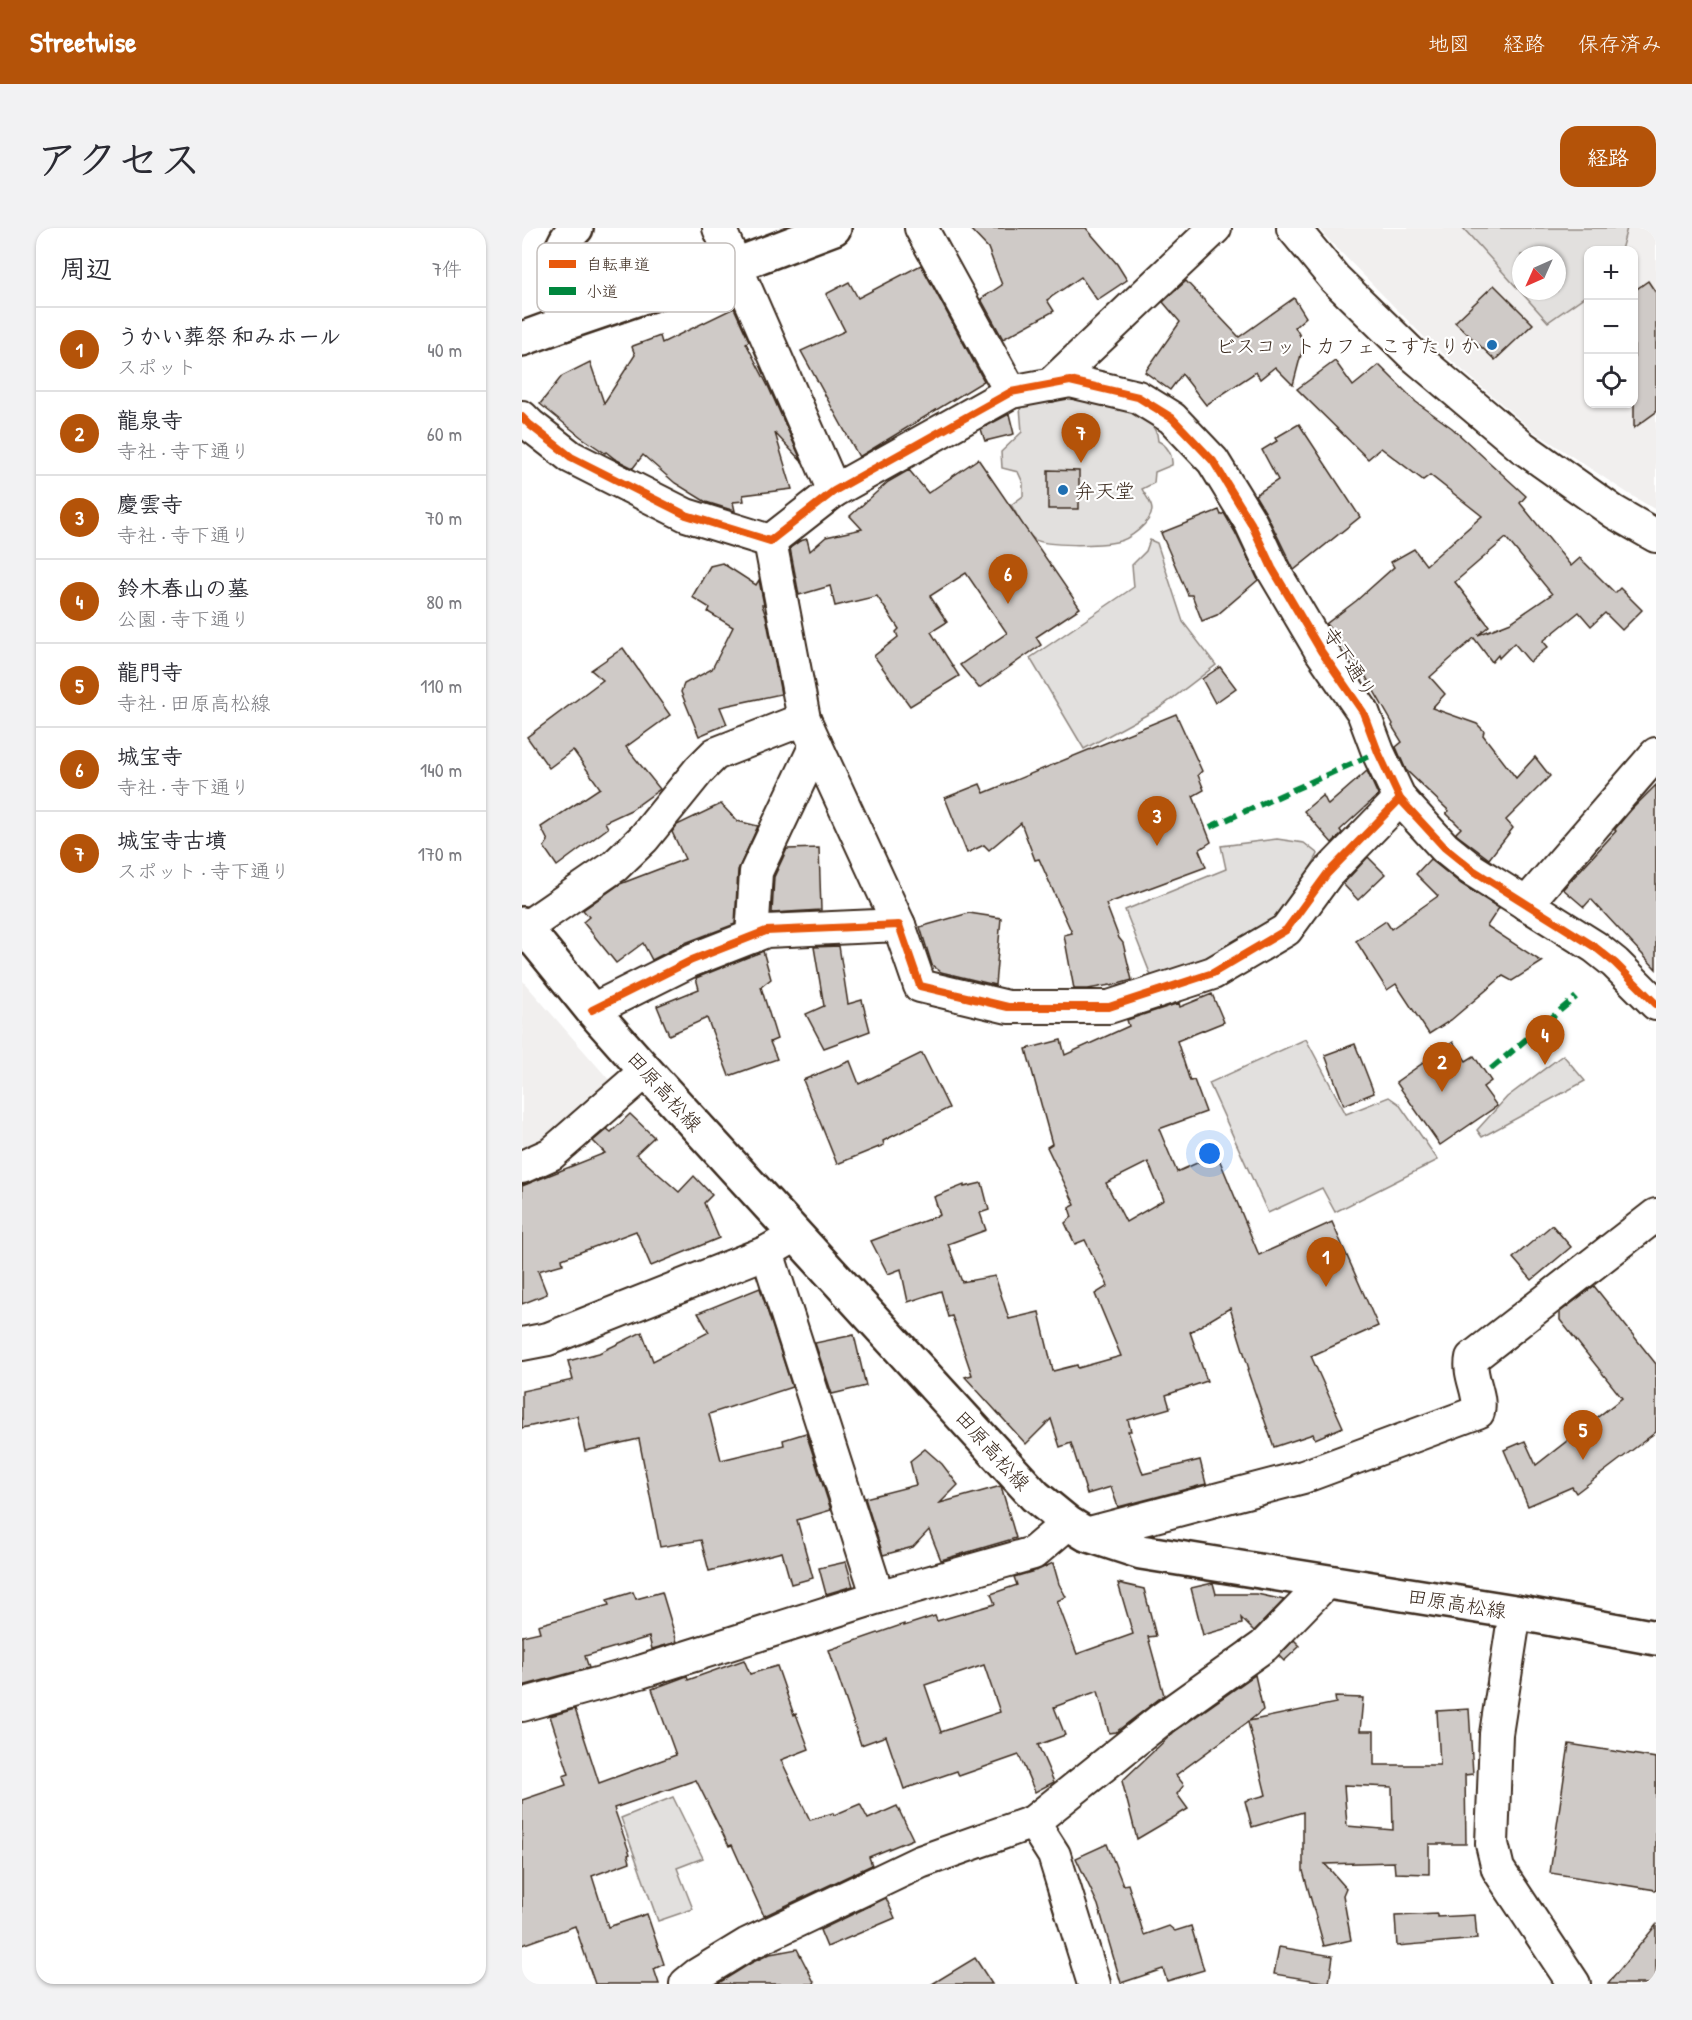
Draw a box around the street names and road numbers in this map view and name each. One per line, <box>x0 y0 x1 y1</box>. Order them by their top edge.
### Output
street label: 寺下通り <box>1317 621 1383 703</box>
street label: 田原高松線 <box>622 1045 708 1137</box>
street label: 田原高松線 <box>950 1404 1036 1496</box>
street label: 田原高松線 <box>1406 1582 1508 1624</box>

